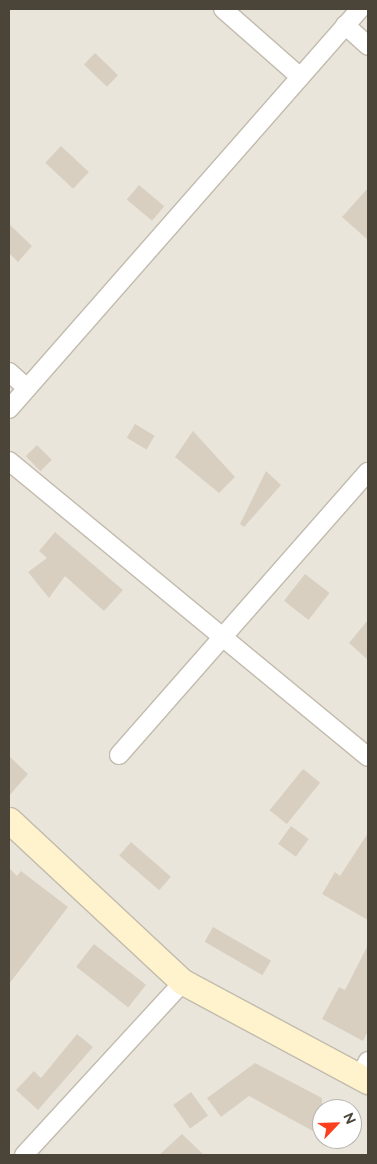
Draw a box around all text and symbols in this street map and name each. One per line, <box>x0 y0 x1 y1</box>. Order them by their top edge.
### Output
north arrow <box>312 1099 362 1149</box>
text: N <box>340 1110 359 1126</box>

